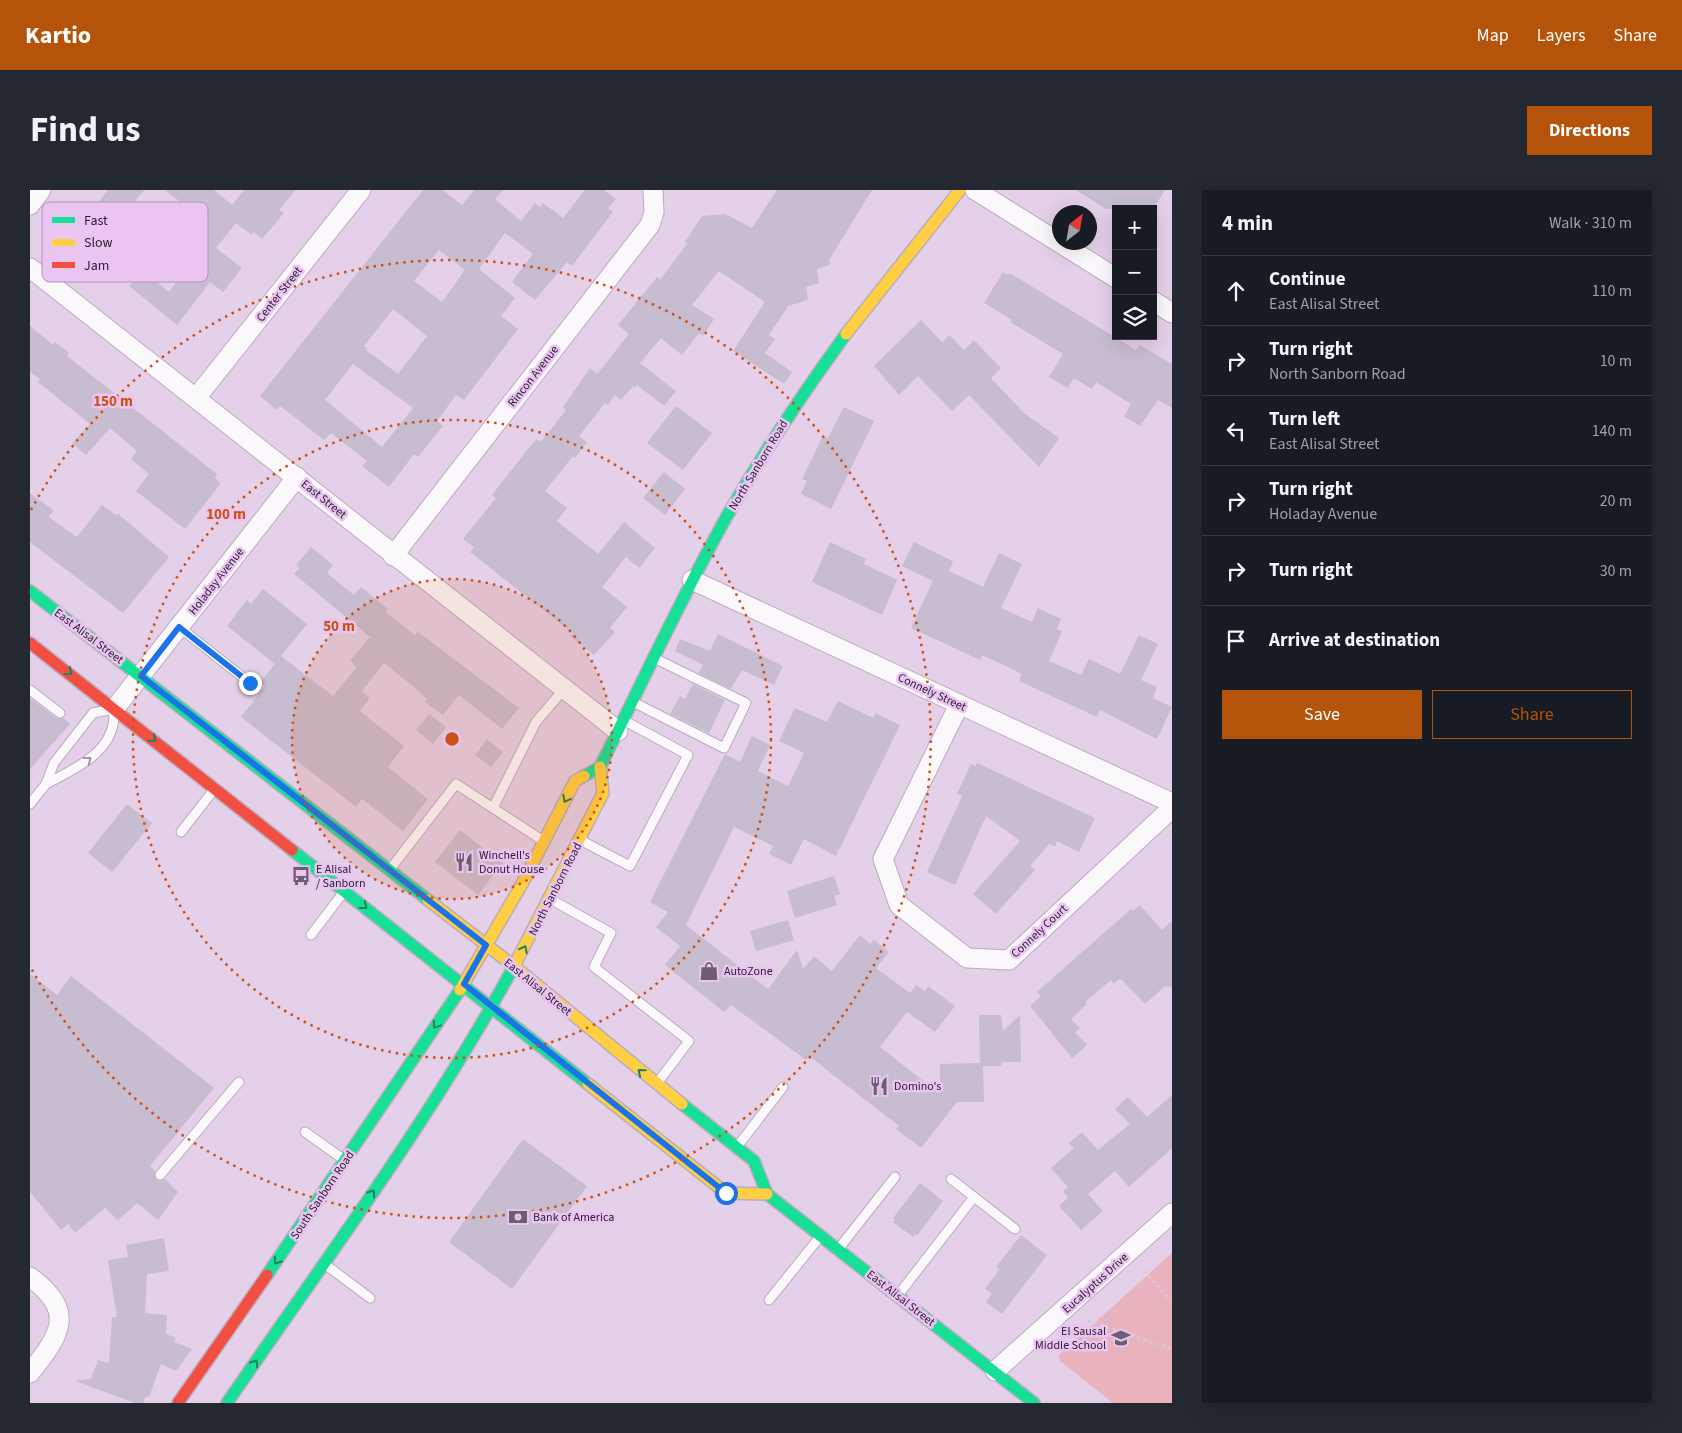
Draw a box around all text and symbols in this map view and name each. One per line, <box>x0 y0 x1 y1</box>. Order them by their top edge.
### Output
text: Kartio <box>25 18 91 53</box>
text: Map <box>1477 23 1509 48</box>
text: Layers <box>1537 23 1586 48</box>
text: Share <box>1614 23 1657 48</box>
text: Find us <box>30 105 140 155</box>
button: Directions <box>1527 106 1652 155</box>
legend <box>42 202 208 282</box>
north arrow <box>1052 205 1097 250</box>
map controls <box>1112 205 1157 340</box>
button: + <box>1112 205 1157 250</box>
text: 4 min <box>1222 208 1273 238</box>
text: Fast <box>84 211 108 231</box>
text: Walk · 310 m <box>1549 212 1632 234</box>
text: Slow <box>84 233 113 253</box>
button: − <box>1112 250 1157 295</box>
text: Jam <box>84 256 109 276</box>
street label: Center Street <box>252 263 306 325</box>
text: Continue <box>1269 266 1346 293</box>
icon: ahead <box>1222 277 1250 305</box>
text: 110 m <box>1592 280 1632 302</box>
text: East Alisal Street <box>1269 293 1379 315</box>
button: layers <box>1112 295 1157 340</box>
text: Turn right <box>1269 336 1353 363</box>
street label: Rincon Avenue <box>504 342 563 411</box>
icon: right <box>1222 347 1250 375</box>
text: 10 m <box>1600 350 1632 372</box>
text: North Sanborn Road <box>1269 363 1406 385</box>
text: 150 m <box>93 391 133 412</box>
text: Turn left <box>1269 406 1340 433</box>
street label: North Sanborn Road <box>725 417 792 514</box>
icon: left <box>1222 417 1250 445</box>
text: 140 m <box>1592 420 1632 442</box>
text: East Alisal Street <box>1269 433 1379 455</box>
street label: East Street <box>297 476 350 523</box>
text: Turn right <box>1269 476 1353 503</box>
icon: right <box>1222 487 1250 515</box>
text: 20 m <box>1600 490 1632 512</box>
text: Holaday Avenue <box>1269 503 1377 525</box>
text: 100 m <box>206 504 246 525</box>
street label: Holaday Avenue <box>185 544 248 619</box>
icon: right <box>1222 557 1250 585</box>
text: Turn right <box>1269 557 1353 584</box>
text: 30 m <box>1600 560 1632 582</box>
street label: East Alisal Street <box>51 605 127 668</box>
text: 50 m <box>323 616 355 637</box>
icon: arrive <box>1222 627 1250 655</box>
text: Arrive at destination <box>1269 627 1440 654</box>
one-way arrow <box>63 667 72 675</box>
street label: Connely Street <box>895 669 969 716</box>
route end <box>239 672 262 695</box>
button: Save <box>1222 690 1422 739</box>
button: Share <box>1432 690 1632 739</box>
centre of rings <box>443 730 461 748</box>
one-way arrow <box>147 733 156 742</box>
one-way arrow <box>82 757 91 765</box>
one-way arrow <box>562 794 572 803</box>
street label: North Sanborn Road <box>525 840 586 939</box>
place label: Winchell's Donut House <box>479 847 544 878</box>
restaurant icon: Winchell's Donut House <box>453 851 475 873</box>
place label: E Alisal / Sanborn <box>316 861 366 892</box>
bus stop icon: E Alisal / Sanborn <box>290 865 312 887</box>
one-way arrow <box>358 900 367 908</box>
street label: Connely Court <box>1007 901 1071 962</box>
one-way arrow <box>518 945 528 954</box>
street label: East Alisal Street <box>500 955 575 1020</box>
shop icon: AutoZone <box>698 960 720 982</box>
place label: AutoZone <box>724 963 773 980</box>
one-way arrow <box>433 1019 442 1028</box>
one-way arrow <box>638 1069 647 1078</box>
restaurant icon: Domino's <box>868 1075 890 1097</box>
place label: Domino's <box>894 1078 941 1095</box>
street label: South Sanborn Road <box>286 1148 358 1243</box>
route start <box>715 1182 738 1205</box>
one-way arrow <box>366 1189 375 1199</box>
bank icon: Bank of America <box>507 1206 529 1228</box>
place label: Bank of America <box>533 1209 614 1226</box>
street label: Eucalyptus Drive <box>1059 1249 1132 1318</box>
one-way arrow <box>274 1255 283 1265</box>
street label: East Alisal Street <box>863 1266 939 1331</box>
place label: El Sausal Middle School <box>1035 1323 1106 1354</box>
school or university icon: El Sausal Middle School <box>1110 1327 1132 1349</box>
one-way arrow <box>249 1359 258 1369</box>

